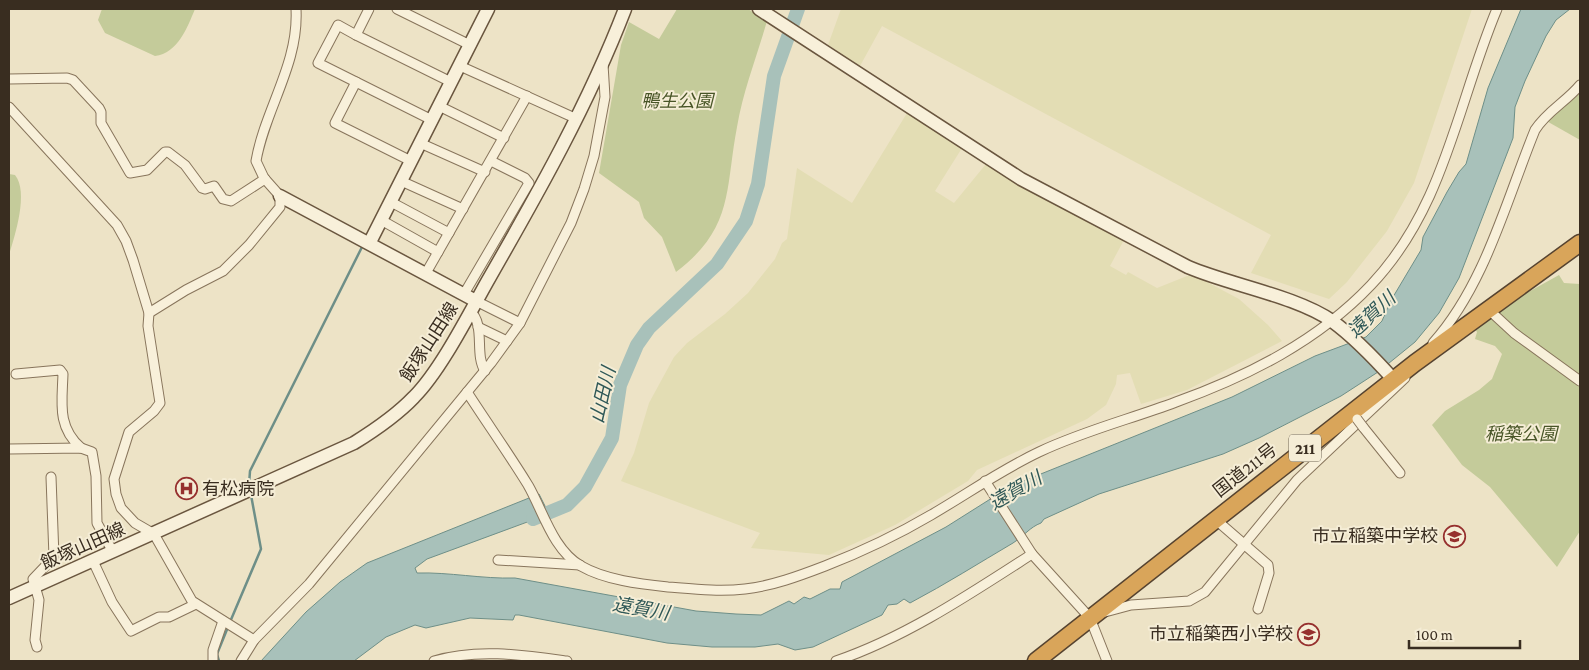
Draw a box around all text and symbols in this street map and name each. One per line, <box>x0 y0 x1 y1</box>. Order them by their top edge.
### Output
park label: 鴨生公園 <box>641 91 716 111</box>
water label: 遠賀川 <box>1343 286 1401 341</box>
street label: 飯塚山田線 <box>396 299 462 385</box>
water label: 山田川 <box>586 363 620 425</box>
park label: 稲築公園 <box>1485 424 1560 444</box>
road number: 211 <box>1289 434 1321 462</box>
street label: 国道211号 <box>1209 439 1281 501</box>
water label: 遠賀川 <box>985 466 1047 514</box>
hospital icon: 有松病院 <box>174 477 198 501</box>
place label: 有松病院 <box>202 479 274 499</box>
street label: 飯塚山田線 <box>38 519 128 573</box>
school or university icon: 市立稲築中学校 <box>1442 524 1466 548</box>
place label: 市立稲築中学校 <box>1312 526 1438 546</box>
water label: 遠賀川 <box>611 593 673 624</box>
scale bar <box>1409 618 1520 650</box>
school or university icon: 市立稲築西小学校 <box>1297 622 1321 646</box>
place label: 市立稲築西小学校 <box>1149 624 1293 644</box>
text: 100 m <box>1416 627 1453 643</box>

